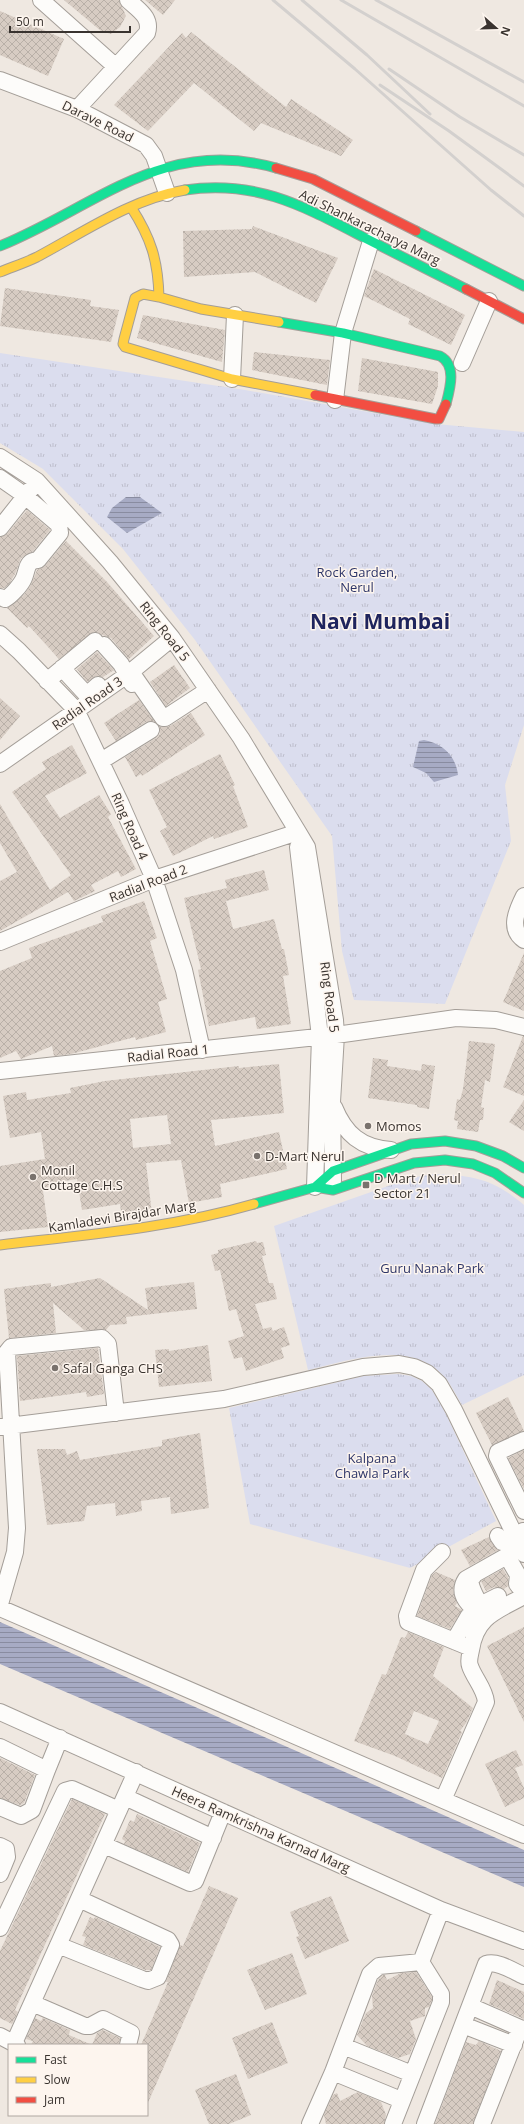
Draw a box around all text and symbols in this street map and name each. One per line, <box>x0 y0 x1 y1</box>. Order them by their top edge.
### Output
scale bar <box>10 8 130 34</box>
north arrow <box>476 8 516 48</box>
text: 50 m <box>16 13 44 30</box>
text: N <box>497 25 514 38</box>
street label: Darave Road <box>59 96 137 146</box>
street label: Adi Shankaracharya Marg <box>296 185 444 269</box>
park label: Rock Garden, Nerul <box>317 563 397 596</box>
street label: Ring Road 5 <box>136 597 194 665</box>
district label: Navi Mumbai <box>310 607 450 635</box>
street label: Radial Road 3 <box>48 672 126 734</box>
street label: Ring Road 4 <box>107 790 153 863</box>
street label: Radial Road 2 <box>106 860 190 906</box>
street label: Ring Road 5 <box>316 960 344 1034</box>
street label: Radial Road 1 <box>126 1040 210 1066</box>
place label: Momos <box>376 1117 422 1135</box>
marker: Momos <box>363 1121 373 1131</box>
place label: D-Mart Nerul <box>265 1147 345 1165</box>
marker: D-Mart Nerul <box>252 1151 262 1161</box>
place label: Monil Cottage C.H.S <box>41 1161 123 1194</box>
place label: D Mart / Nerul Sector 21 <box>374 1169 461 1202</box>
marker: Monil Cottage C.H.S <box>28 1172 38 1182</box>
marker: D Mart / Nerul Sector 21 <box>361 1180 371 1190</box>
street label: Kamladevi Birajdar Marg <box>47 1195 197 1237</box>
park label: Guru Nanak Park <box>380 1259 484 1277</box>
place label: Safal Ganga CHS <box>63 1359 163 1377</box>
marker: Safal Ganga CHS <box>50 1363 60 1373</box>
park label: Kalpana Chawla Park <box>335 1449 409 1482</box>
street label: Heera Ramkrishna Karnad Marg <box>169 1781 353 1877</box>
legend <box>8 2044 148 2116</box>
text: Fast <box>44 2051 67 2068</box>
text: Slow <box>44 2071 71 2088</box>
text: Jam <box>43 2091 65 2108</box>

